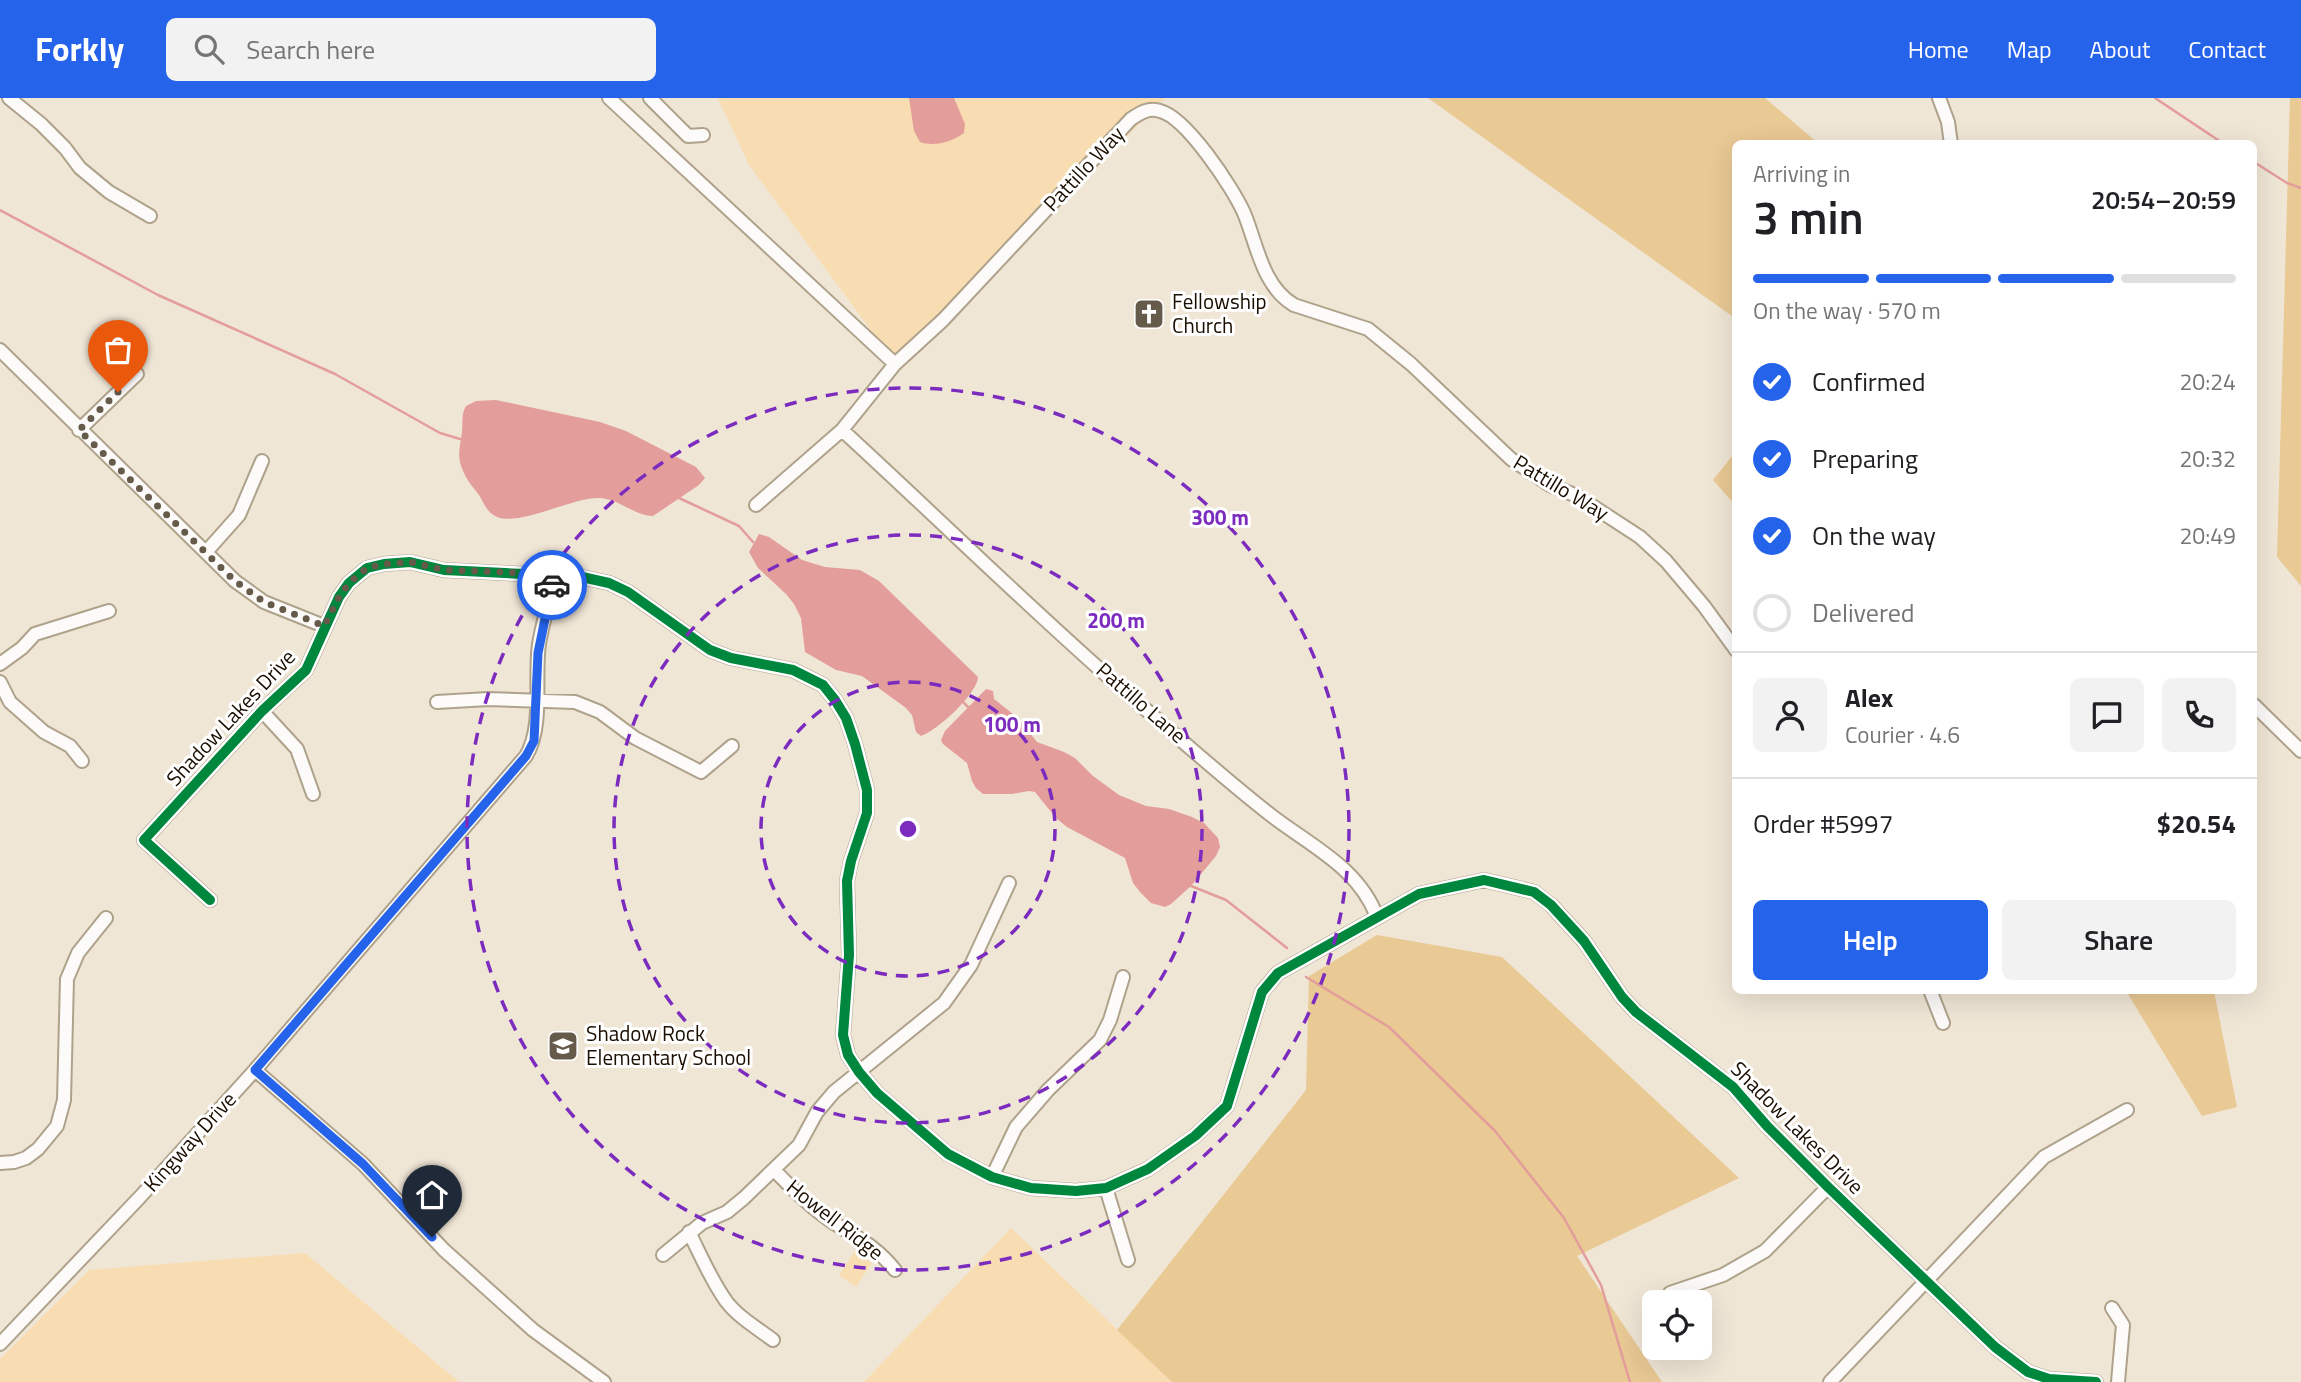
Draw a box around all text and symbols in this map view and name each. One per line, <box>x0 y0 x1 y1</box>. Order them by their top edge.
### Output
search box <box>166 18 656 81</box>
text: Forkly <box>35 24 124 74</box>
icon: search <box>190 30 228 68</box>
text: Search here <box>246 30 375 69</box>
text: Home <box>1908 31 1969 67</box>
text: Map <box>2007 31 2052 67</box>
text: About <box>2090 31 2150 67</box>
text: Contact <box>2188 31 2266 67</box>
street label: Pattillo Way <box>1035 118 1131 218</box>
text: Arriving in <box>1753 156 1850 191</box>
text: 20:54–20:59 <box>2091 180 2236 219</box>
text: 3 min <box>1753 182 1864 252</box>
place label: Fellowship Church <box>1172 285 1267 341</box>
text: On the way · 570 m <box>1753 293 1941 328</box>
church icon: Fellowship Church <box>1132 297 1166 331</box>
pin <box>88 320 148 392</box>
icon: bag <box>99 331 137 369</box>
text: Confirmed <box>1812 362 1926 401</box>
icon: check <box>1753 363 1791 401</box>
text: 20:24 <box>2179 364 2236 399</box>
text: Preparing <box>1812 439 1918 478</box>
icon: check <box>1753 440 1791 478</box>
text: 20:32 <box>2179 441 2236 476</box>
street label: Pattillo Way <box>1508 446 1615 528</box>
text: 300 m <box>1191 501 1249 533</box>
text: On the way <box>1812 516 1936 555</box>
icon: check <box>1753 517 1791 555</box>
text: 20:49 <box>2179 518 2236 553</box>
courier <box>517 550 587 620</box>
icon: car <box>533 566 571 604</box>
text: Delivered <box>1812 593 1915 632</box>
text: 200 m <box>1087 604 1145 636</box>
street label: Shadow Lakes Drive <box>158 642 302 793</box>
street label: Pattillo Lane <box>1090 654 1194 750</box>
button: person <box>1753 678 1827 752</box>
text: Alex <box>1845 678 1893 717</box>
button: chat <box>2070 678 2144 752</box>
button: phone <box>2162 678 2236 752</box>
text: 100 m <box>983 708 1041 740</box>
text: Courier · 4.6 <box>1845 717 1960 752</box>
text: Order #5997 <box>1753 804 1893 843</box>
text: $20.54 <box>2157 804 2236 843</box>
centre of rings <box>896 817 920 841</box>
button: Help <box>1753 900 1988 980</box>
button: Share <box>2002 900 2236 980</box>
place label: Shadow Rock Elementary School <box>586 1017 751 1073</box>
school or university icon: Shadow Rock Elementary School <box>546 1029 580 1063</box>
street label: Shadow Lakes Drive <box>1724 1053 1872 1201</box>
street label: Kingway Drive <box>135 1084 243 1199</box>
pin <box>402 1165 462 1237</box>
street label: Howell Ridge <box>780 1171 891 1268</box>
icon: home <box>413 1176 451 1214</box>
map controls <box>1642 1290 1712 1360</box>
button: locate <box>1642 1290 1712 1360</box>

